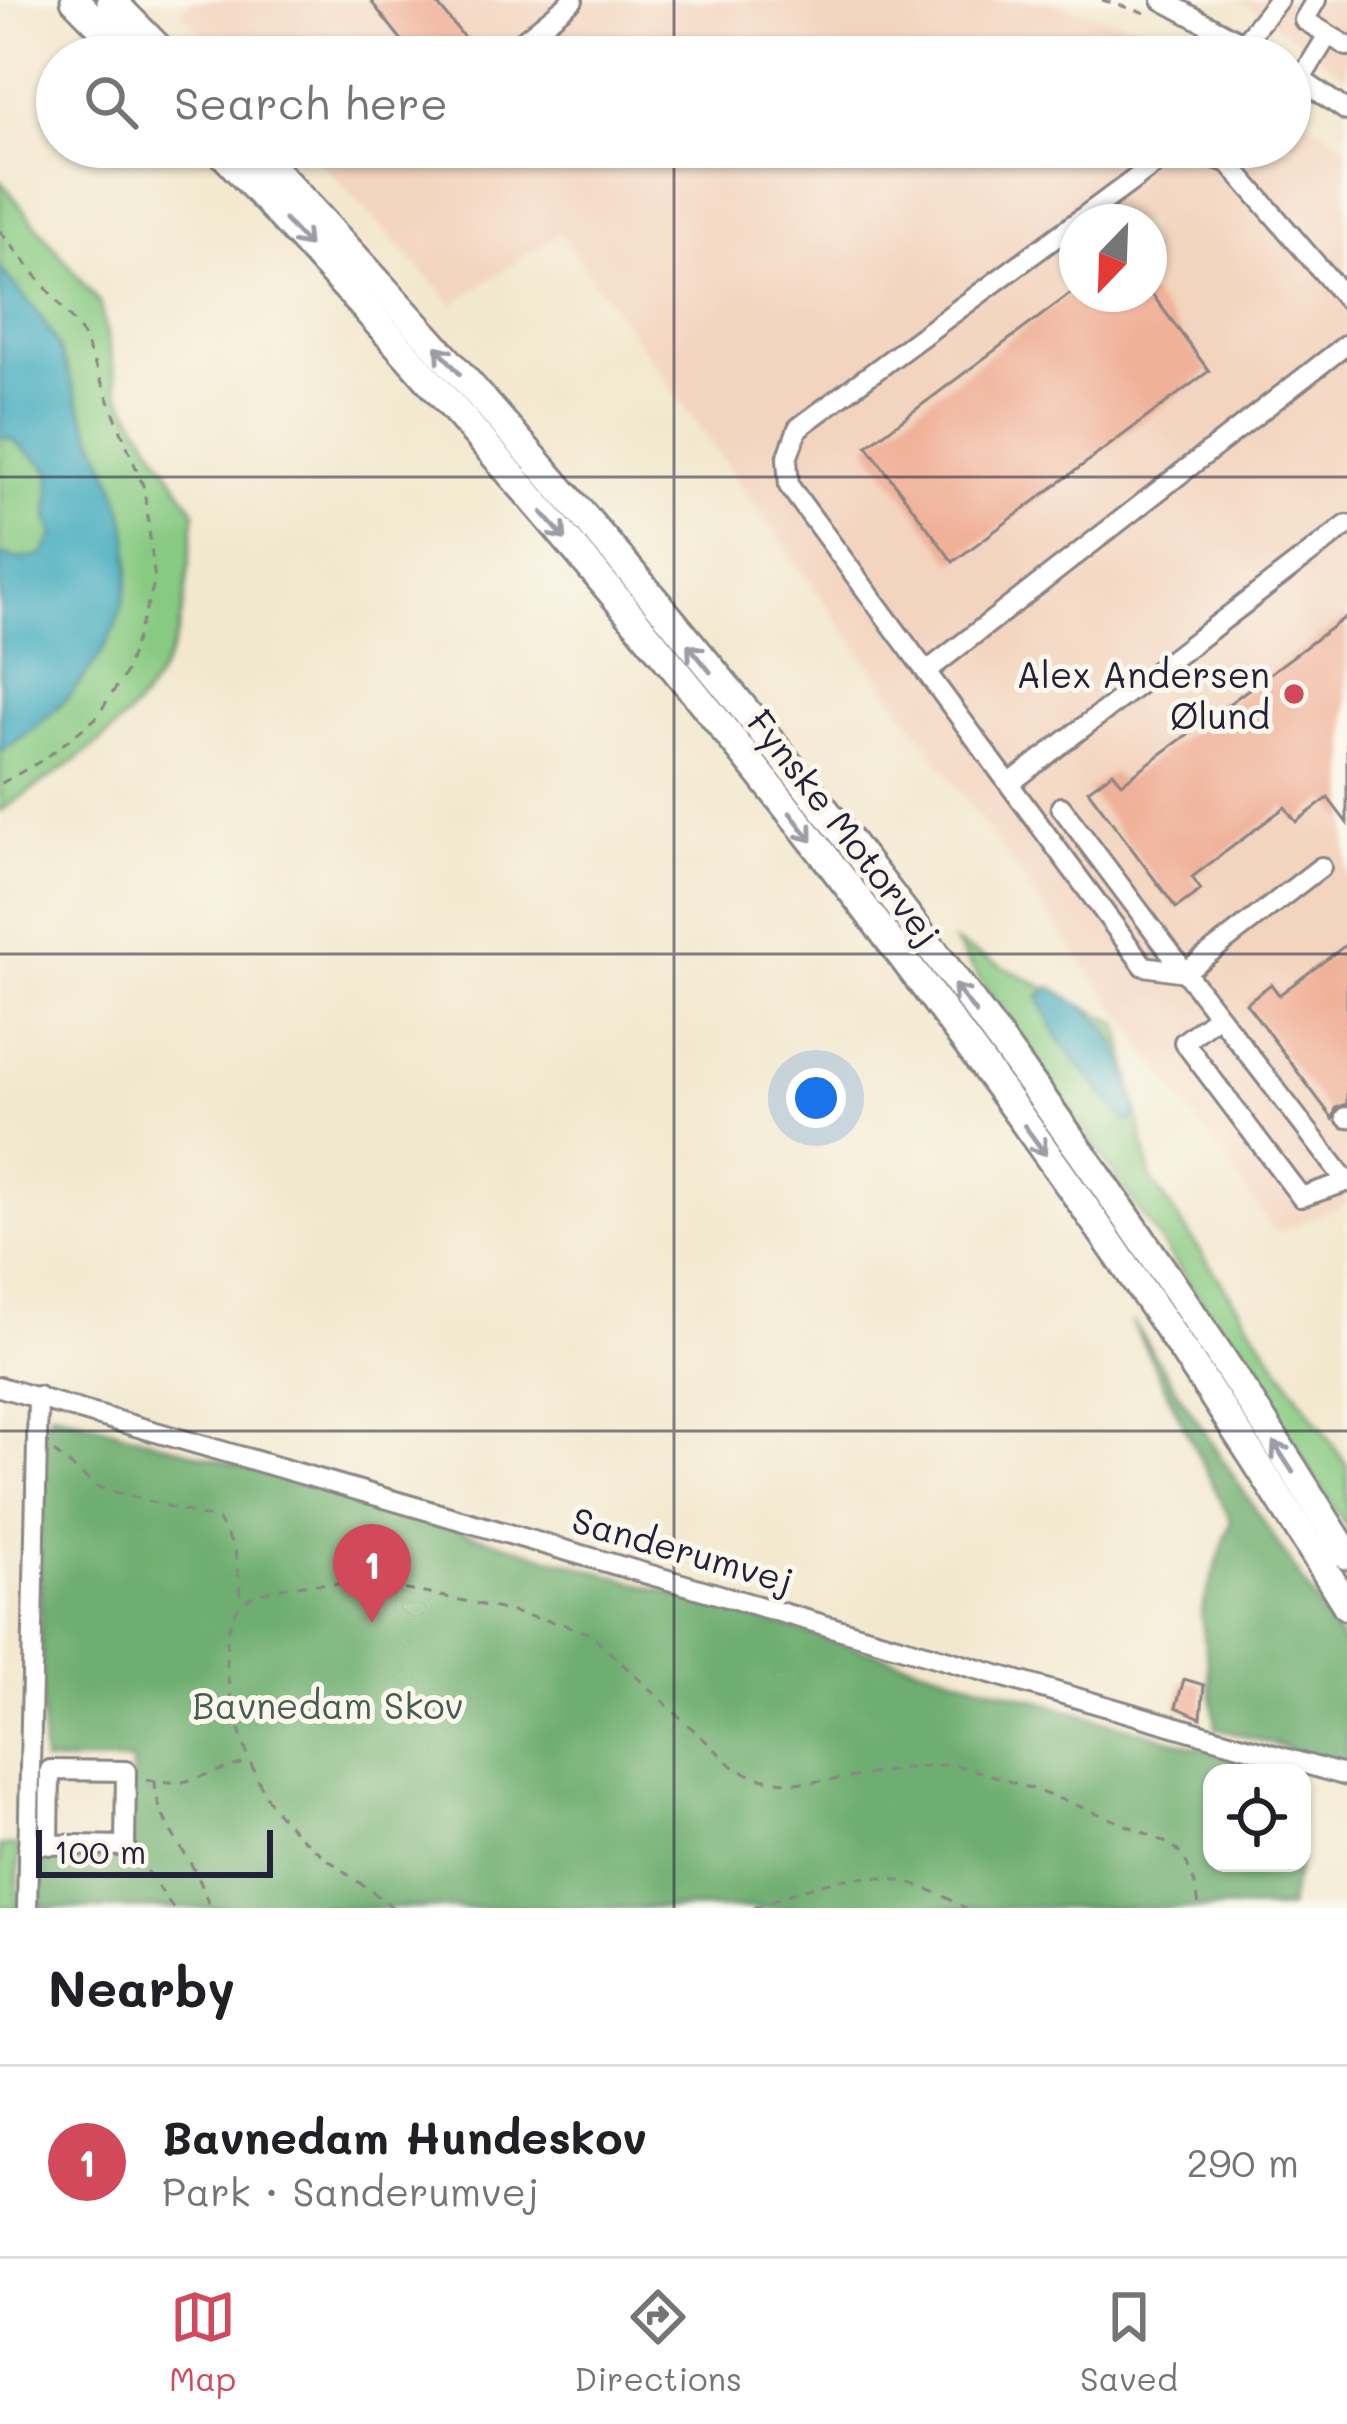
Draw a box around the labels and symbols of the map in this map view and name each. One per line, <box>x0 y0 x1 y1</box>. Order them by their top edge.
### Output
north arrow <box>1059 204 1167 312</box>
one-way arrow <box>283 217 310 247</box>
one-way arrow <box>434 345 462 376</box>
one-way arrow <box>540 510 568 541</box>
one-way arrow <box>686 643 714 674</box>
place label: Alex Andersen Ølund <box>1016 650 1270 738</box>
marker: Alex Andersen Ølund <box>1281 681 1307 707</box>
street label: Fynske Motorvej <box>737 699 952 956</box>
one-way arrow <box>787 811 814 843</box>
one-way arrow <box>952 983 978 1016</box>
your location <box>786 1068 846 1128</box>
one-way arrow <box>1021 1123 1047 1156</box>
one-way arrow <box>1271 1441 1296 1475</box>
street label: Sanderumvej <box>567 1495 799 1603</box>
pin: 1 <box>333 1524 411 1623</box>
park label: Bavnedam Skov <box>192 1681 464 1728</box>
scale bar <box>36 1824 273 1877</box>

